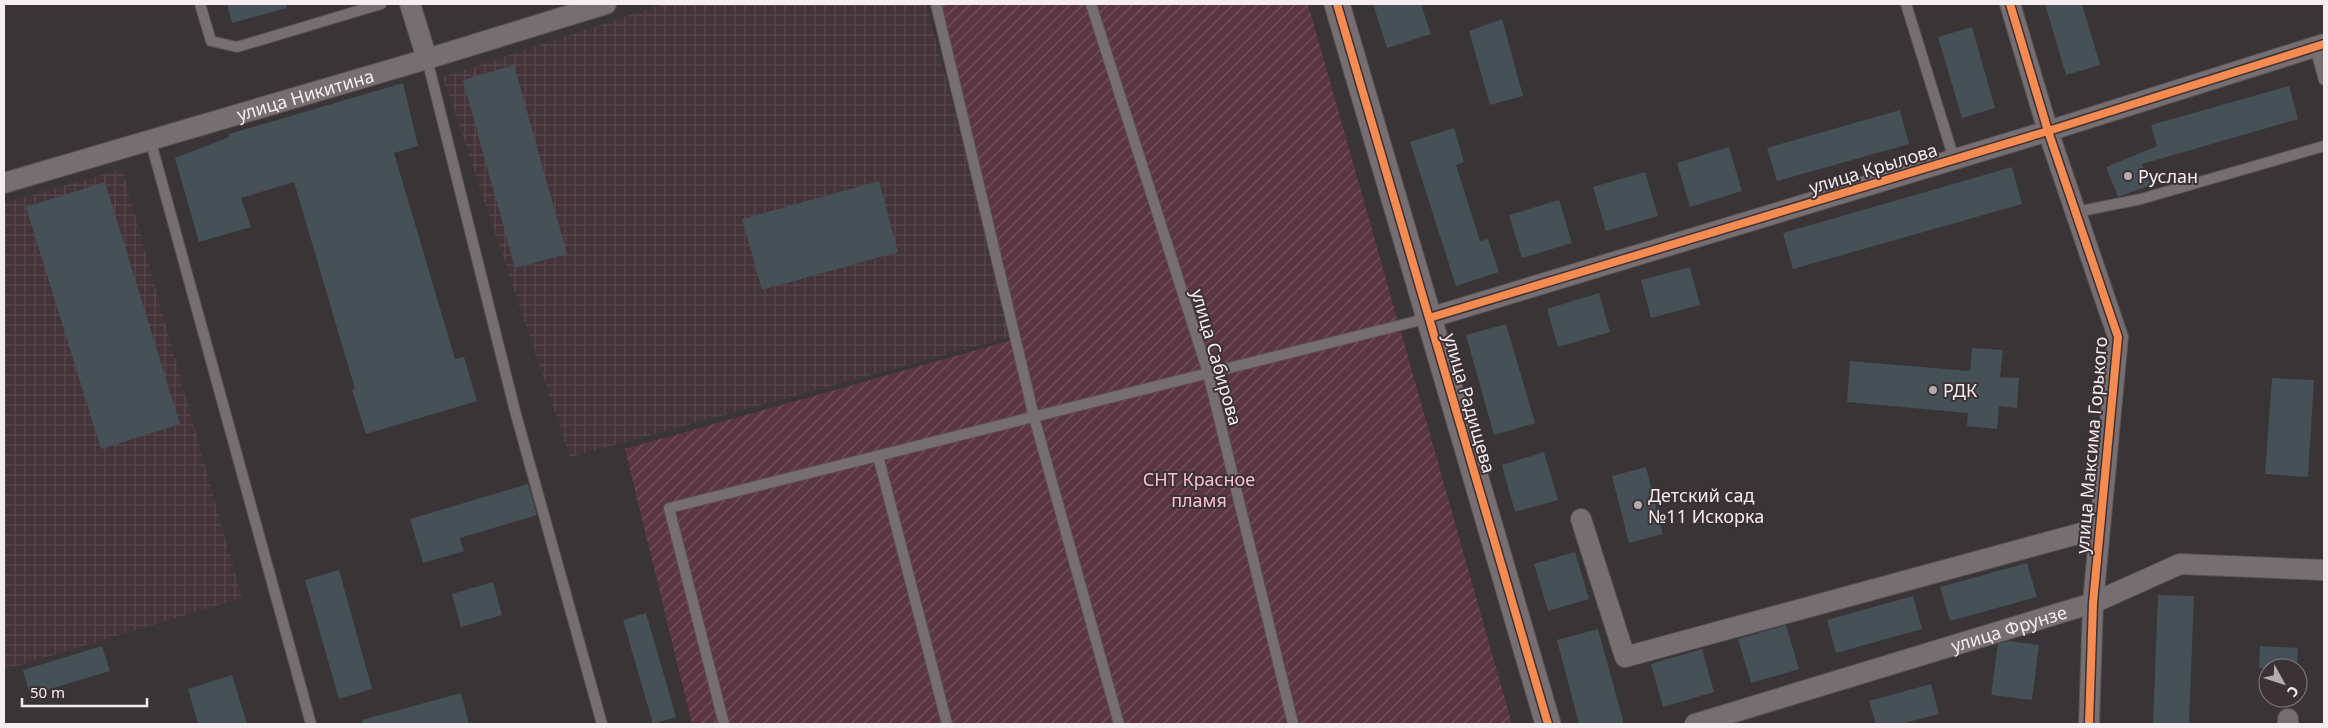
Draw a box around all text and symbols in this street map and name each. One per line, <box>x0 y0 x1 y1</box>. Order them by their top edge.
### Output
street label: улица Никитина <box>234 63 377 126</box>
street label: улица Крылова <box>1806 137 1940 199</box>
place label: Руслан <box>2138 164 2198 188</box>
marker: Руслан <box>2122 170 2134 182</box>
street label: улица Сабирова <box>1186 286 1248 428</box>
street label: улица Радищева <box>1439 330 1501 476</box>
street label: улица Максима Горького <box>2070 335 2112 555</box>
place label: РДК <box>1943 378 1978 402</box>
marker: РДК <box>1927 384 1939 396</box>
park label: СНТ Красное пламя <box>1143 467 1255 512</box>
place label: Детский сад №11 Искорка <box>1648 483 1764 528</box>
marker: Детский сад №11 Искорка <box>1632 499 1644 511</box>
street label: улица Фрунзе <box>1948 600 2070 658</box>
north arrow <box>2258 658 2308 708</box>
scale bar <box>22 676 148 708</box>
text: 50 m <box>30 682 65 702</box>
text: С <box>2283 682 2304 701</box>

